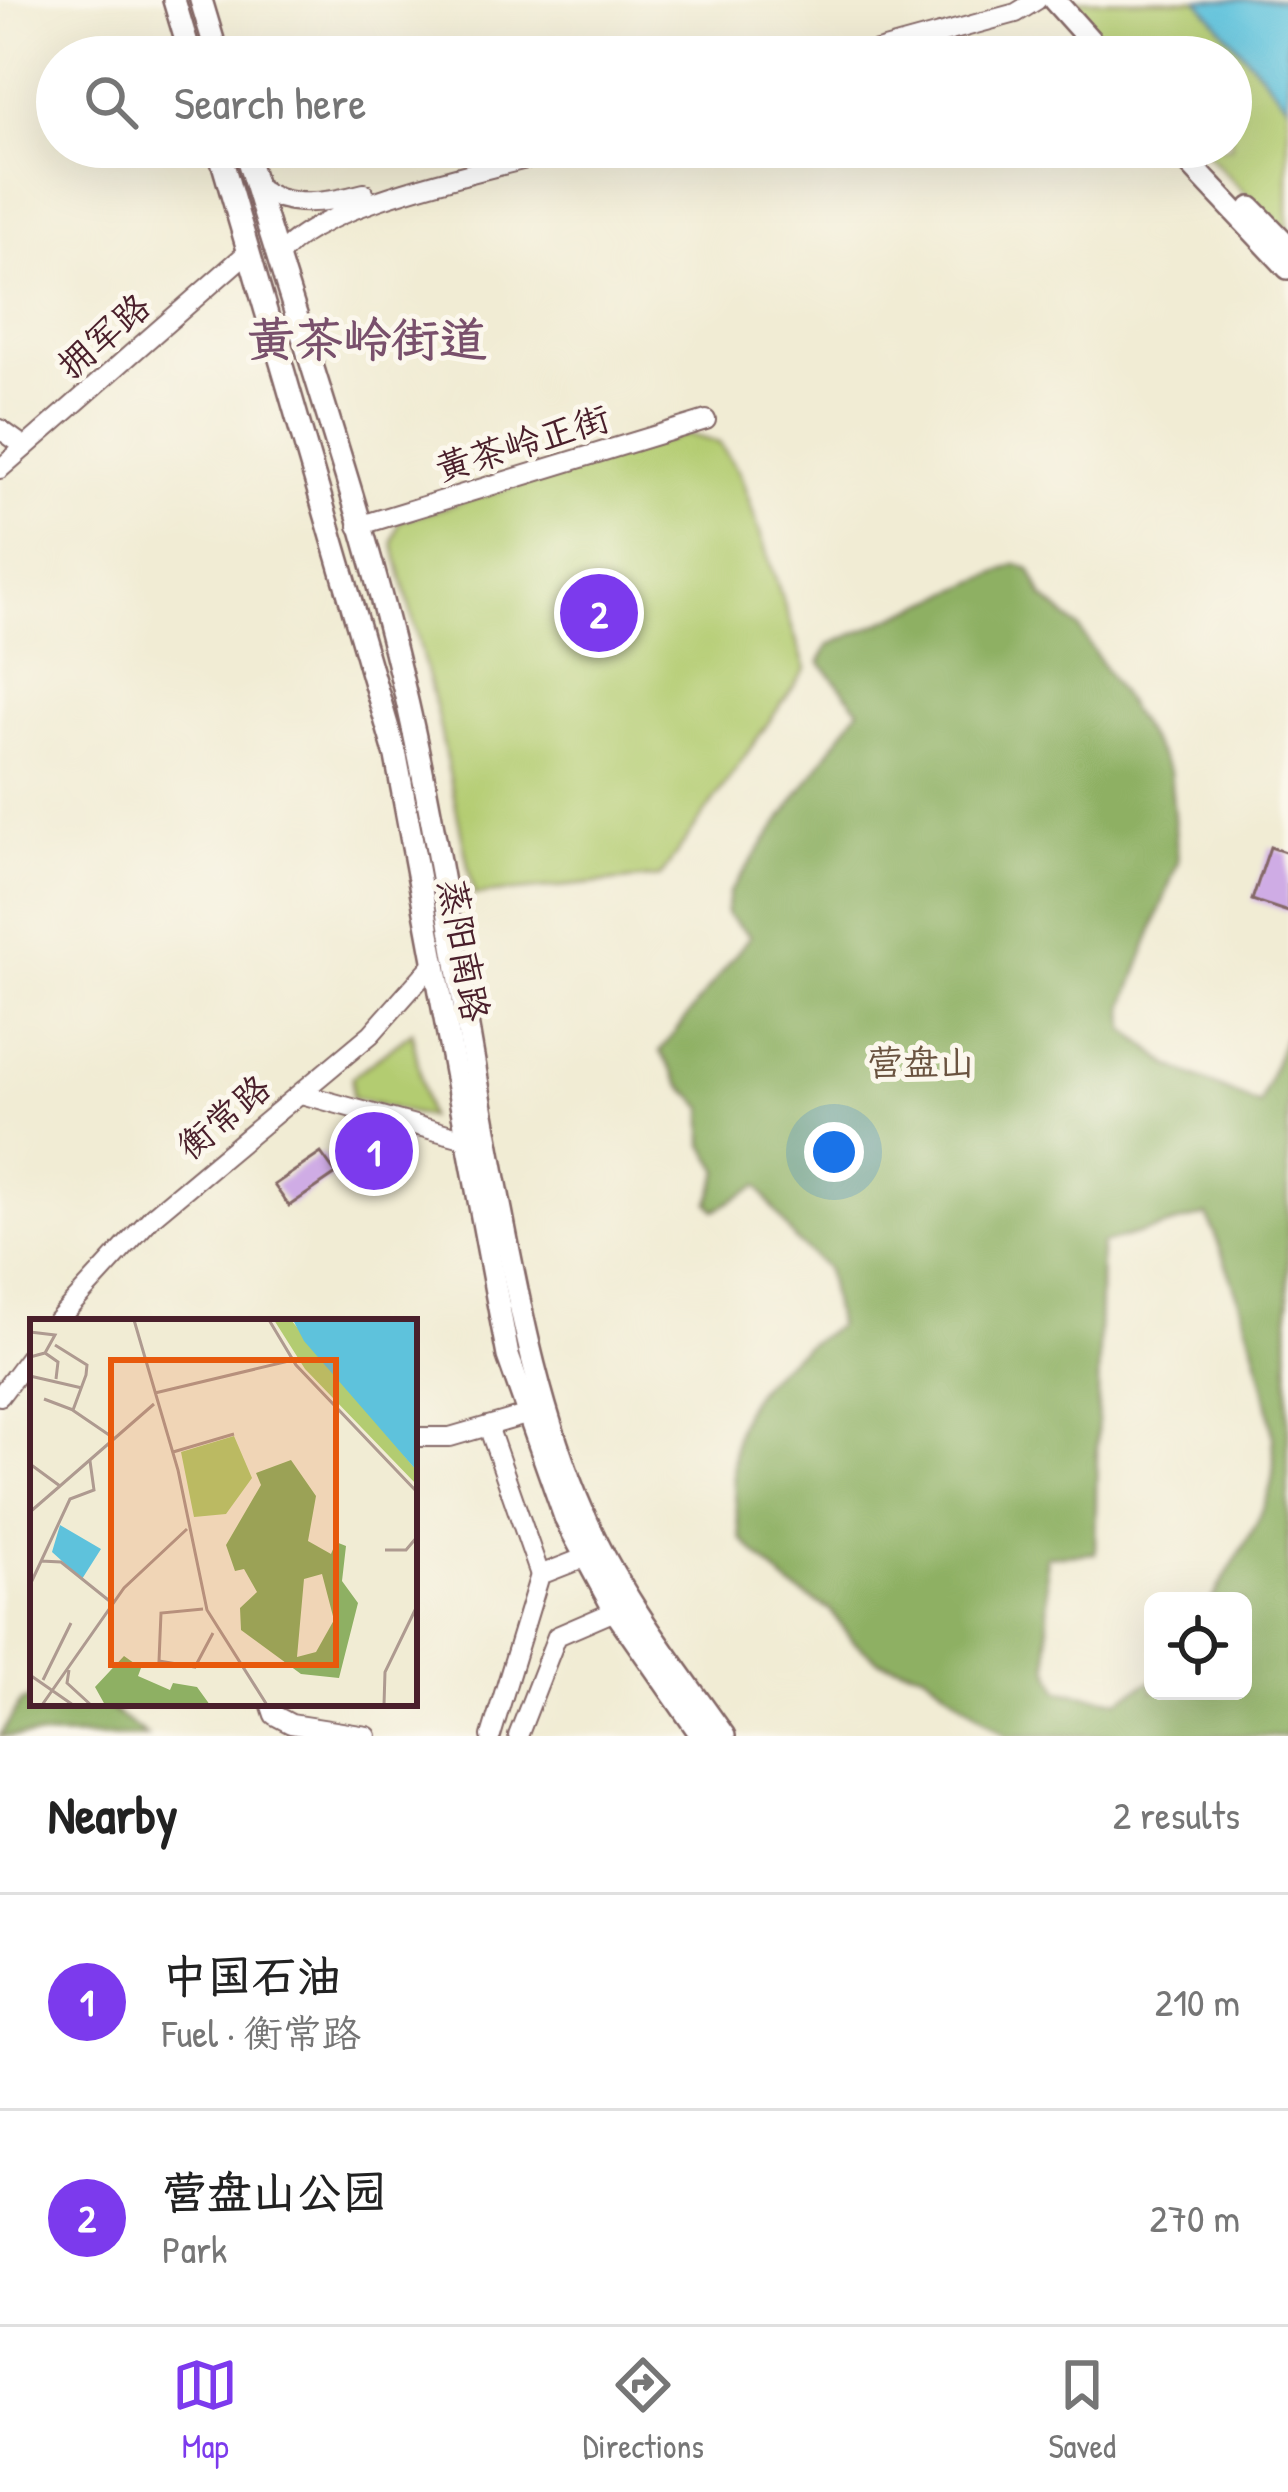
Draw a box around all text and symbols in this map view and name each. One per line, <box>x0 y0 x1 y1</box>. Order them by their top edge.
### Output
search box <box>36 36 1252 168</box>
icon: search <box>78 69 144 135</box>
text: Search here <box>174 72 366 133</box>
street label: 拥军路 <box>46 281 160 389</box>
district label: 黄茶岭街道 <box>247 306 487 371</box>
street label: 黄茶岭正街 <box>429 392 615 492</box>
pin: 2 <box>560 568 638 658</box>
street label: 蒸阳南路 <box>428 875 502 1025</box>
park label: 营盘山 <box>867 1037 975 1086</box>
street label: 衡常路 <box>166 1063 280 1169</box>
pin: 1 <box>335 1106 413 1196</box>
your location <box>804 1122 864 1182</box>
inset map <box>30 1319 417 1706</box>
map controls <box>1144 1592 1252 1700</box>
button: locate <box>1144 1592 1252 1700</box>
text: Nearby <box>48 1780 178 1849</box>
text: 2 results <box>1113 1788 1240 1841</box>
text: 中国石油 <box>162 1945 342 2006</box>
text: 1 <box>80 1975 94 2028</box>
text: 210 m <box>1155 1975 1240 2028</box>
text: Fuel · 衡常路 <box>162 2006 361 2059</box>
text: 营盘山公园 <box>162 2161 387 2222</box>
text: 2 <box>78 2191 96 2244</box>
text: 270 m <box>1149 2191 1240 2244</box>
text: Park <box>162 2222 227 2275</box>
tab: Map <box>172 2352 238 2468</box>
tab: Directions <box>583 2352 704 2468</box>
tab: Saved <box>1048 2352 1116 2468</box>

